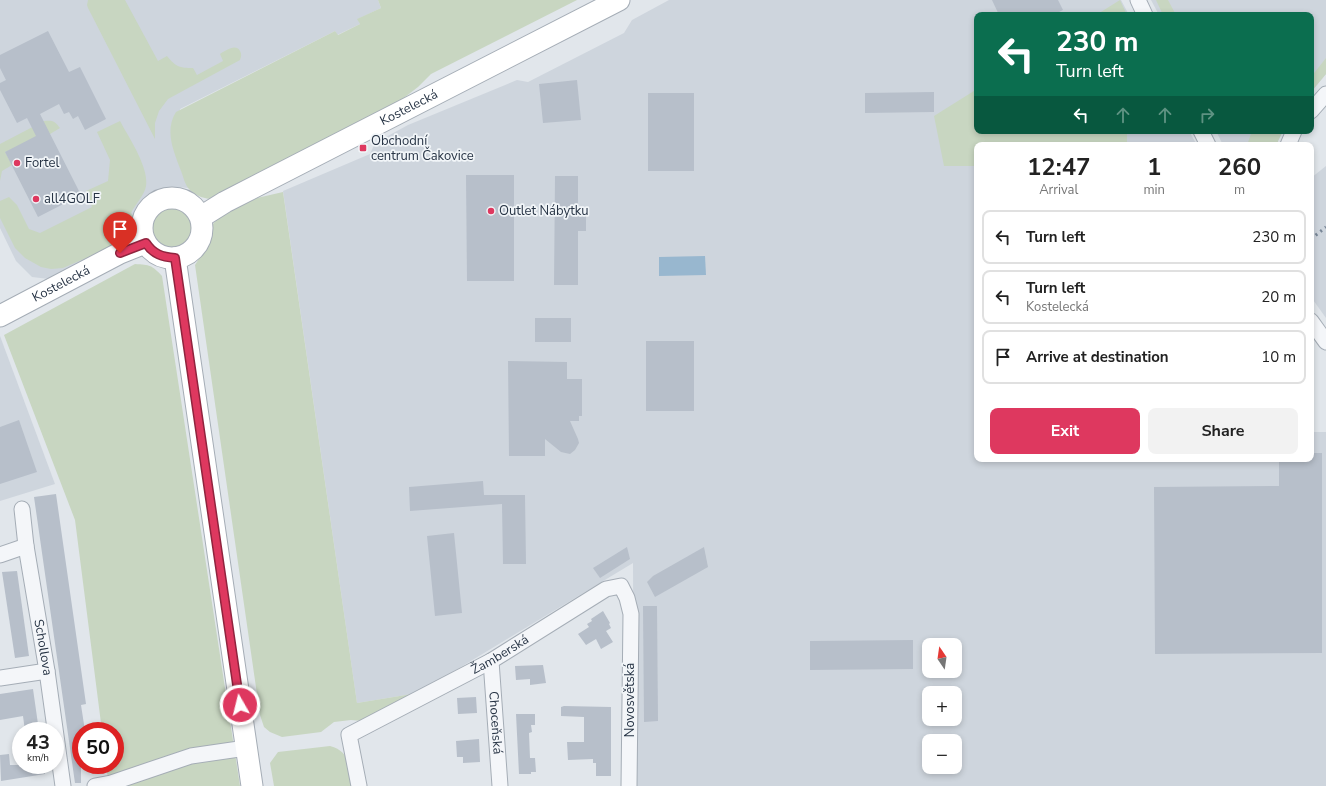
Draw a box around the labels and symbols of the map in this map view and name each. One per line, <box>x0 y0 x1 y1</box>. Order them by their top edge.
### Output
street label: Kostelecká <box>377 85 441 130</box>
place label: Obchodní centrum Čakovice <box>371 132 474 165</box>
marker: Obchodní centrum Čakovice <box>358 143 368 153</box>
place label: Fortel <box>25 154 60 172</box>
marker: Fortel <box>12 158 22 168</box>
place label: all4GOLF <box>44 190 100 208</box>
marker: all4GOLF <box>31 194 41 204</box>
place label: Outlet Nábytku <box>499 202 589 220</box>
marker: Outlet Nábytku <box>486 206 496 216</box>
pin <box>103 212 137 253</box>
street label: Kostelecká <box>29 261 93 307</box>
street label: Schollova <box>29 618 57 677</box>
street label: Žamberská <box>468 631 532 679</box>
north arrow <box>922 638 962 678</box>
street label: Novosvětská <box>621 663 639 737</box>
position arrow <box>219 684 261 726</box>
street label: Choceňská <box>484 691 507 755</box>
speed limit sign: 50 <box>72 722 124 774</box>

